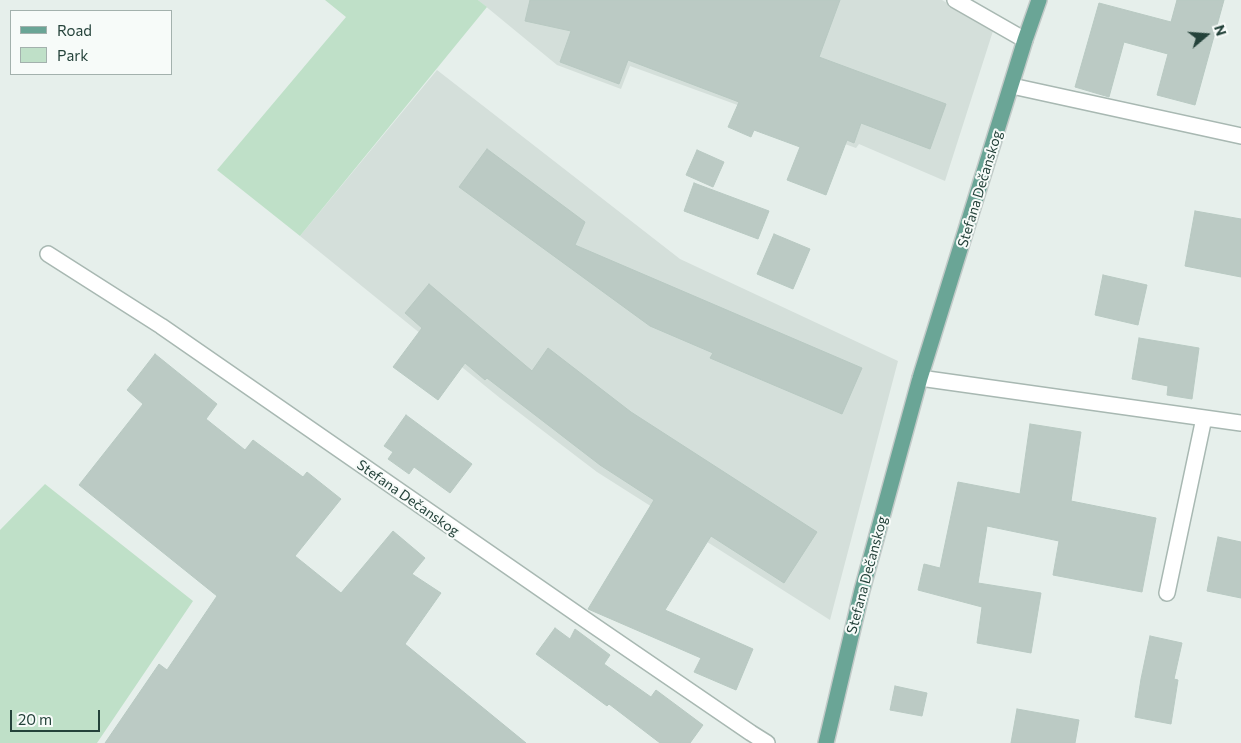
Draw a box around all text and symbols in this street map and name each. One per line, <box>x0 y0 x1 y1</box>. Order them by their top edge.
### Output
legend <box>10 10 172 75</box>
north arrow <box>1181 10 1231 60</box>
text: Road <box>57 21 92 39</box>
text: N <box>1211 23 1230 38</box>
text: Park <box>57 46 88 64</box>
street label: Stefana Dečanskog <box>954 129 1006 249</box>
street label: Stefana Dečanskog <box>354 456 462 540</box>
street label: Stefana Dečanskog <box>843 514 891 636</box>
scale bar <box>12 700 102 732</box>
text: 20 m <box>18 710 52 728</box>

